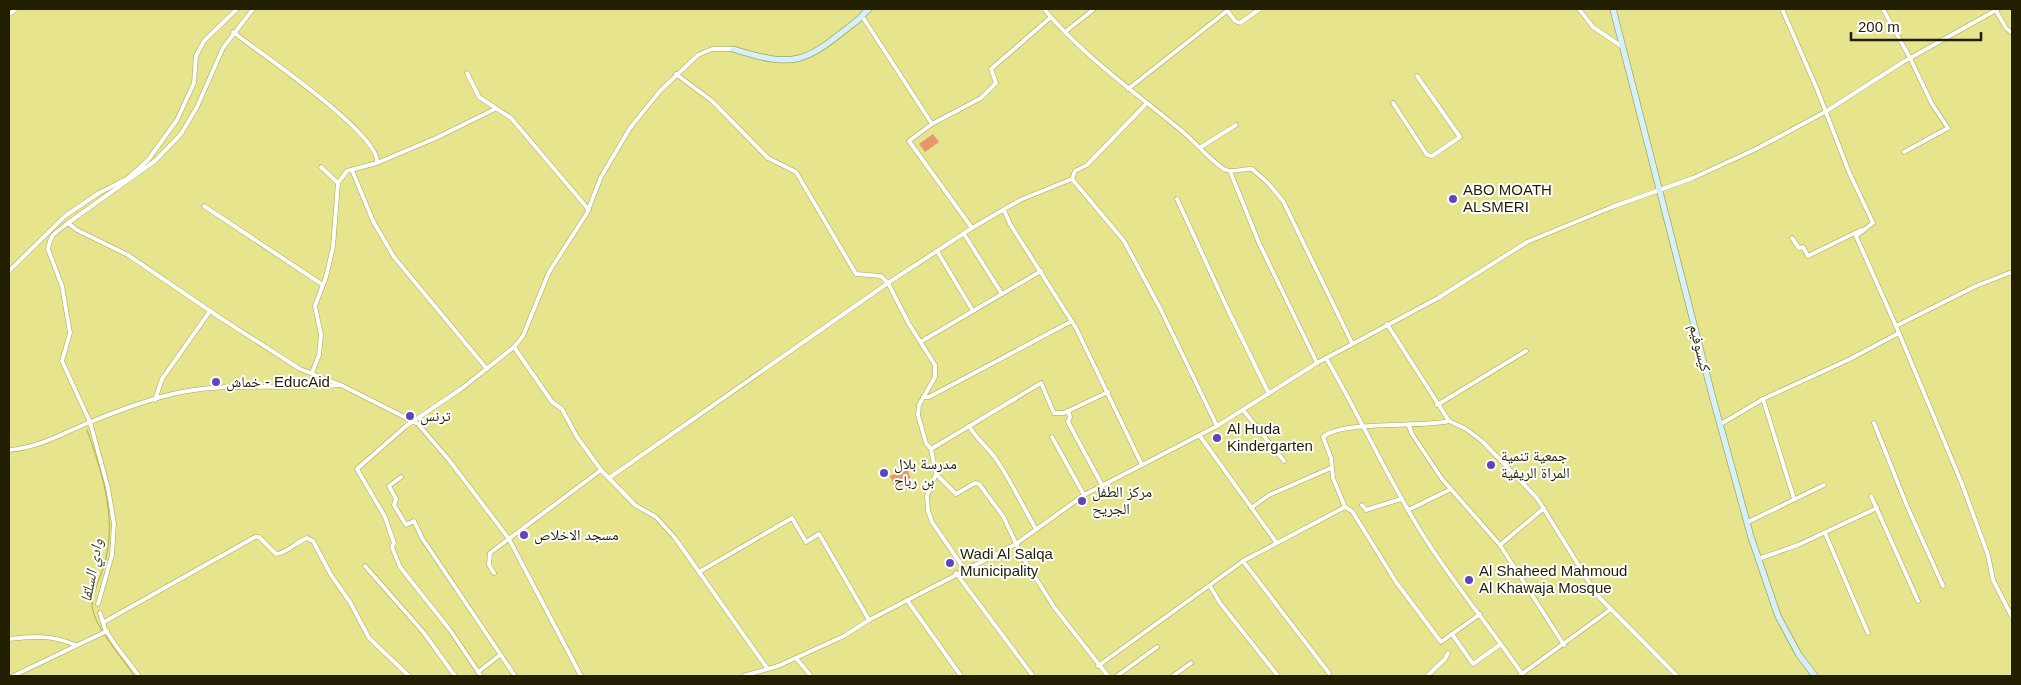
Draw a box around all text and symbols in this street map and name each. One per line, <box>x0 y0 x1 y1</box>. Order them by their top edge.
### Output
scale bar <box>1851 10 1981 42</box>
text: 200 m <box>1858 18 1900 35</box>
place label: ABO MOATH ALSMERI <box>1463 181 1552 215</box>
marker: ABO MOATH ALSMERI <box>1447 193 1459 205</box>
street label: كيسوفيم <box>1684 322 1715 374</box>
place label: خماش - EducAid <box>226 373 330 392</box>
marker: خماش - EducAid <box>210 376 222 388</box>
place label: ترنس <box>420 407 451 426</box>
marker: ترنس <box>404 410 416 422</box>
place label: Al Huda Kindergarten <box>1227 420 1313 454</box>
marker: Al Huda Kindergarten <box>1211 432 1223 444</box>
place label: جمعية تنمية المراة الريفية <box>1501 447 1570 482</box>
place label: مدرسة بلال بن رباح <box>894 455 957 491</box>
marker: جمعية تنمية المراة الريفية <box>1485 459 1497 471</box>
marker: مدرسة بلال بن رباح <box>878 467 890 479</box>
place label: مركز الطفل الجريح <box>1092 483 1152 519</box>
marker: مركز الطفل الجريح <box>1076 495 1088 507</box>
place label: مسجد الاخلاص <box>534 526 619 545</box>
marker: مسجد الاخلاص <box>518 529 530 541</box>
water label: وادي السلقا <box>77 536 110 604</box>
place label: Wadi Al Salqa Municipality <box>960 545 1053 579</box>
marker: Wadi Al Salqa Municipality <box>944 557 956 569</box>
place label: Al Shaheed Mahmoud Al Khawaja Mosque <box>1479 562 1627 596</box>
marker: Al Shaheed Mahmoud Al Khawaja Mosque <box>1463 574 1475 586</box>

